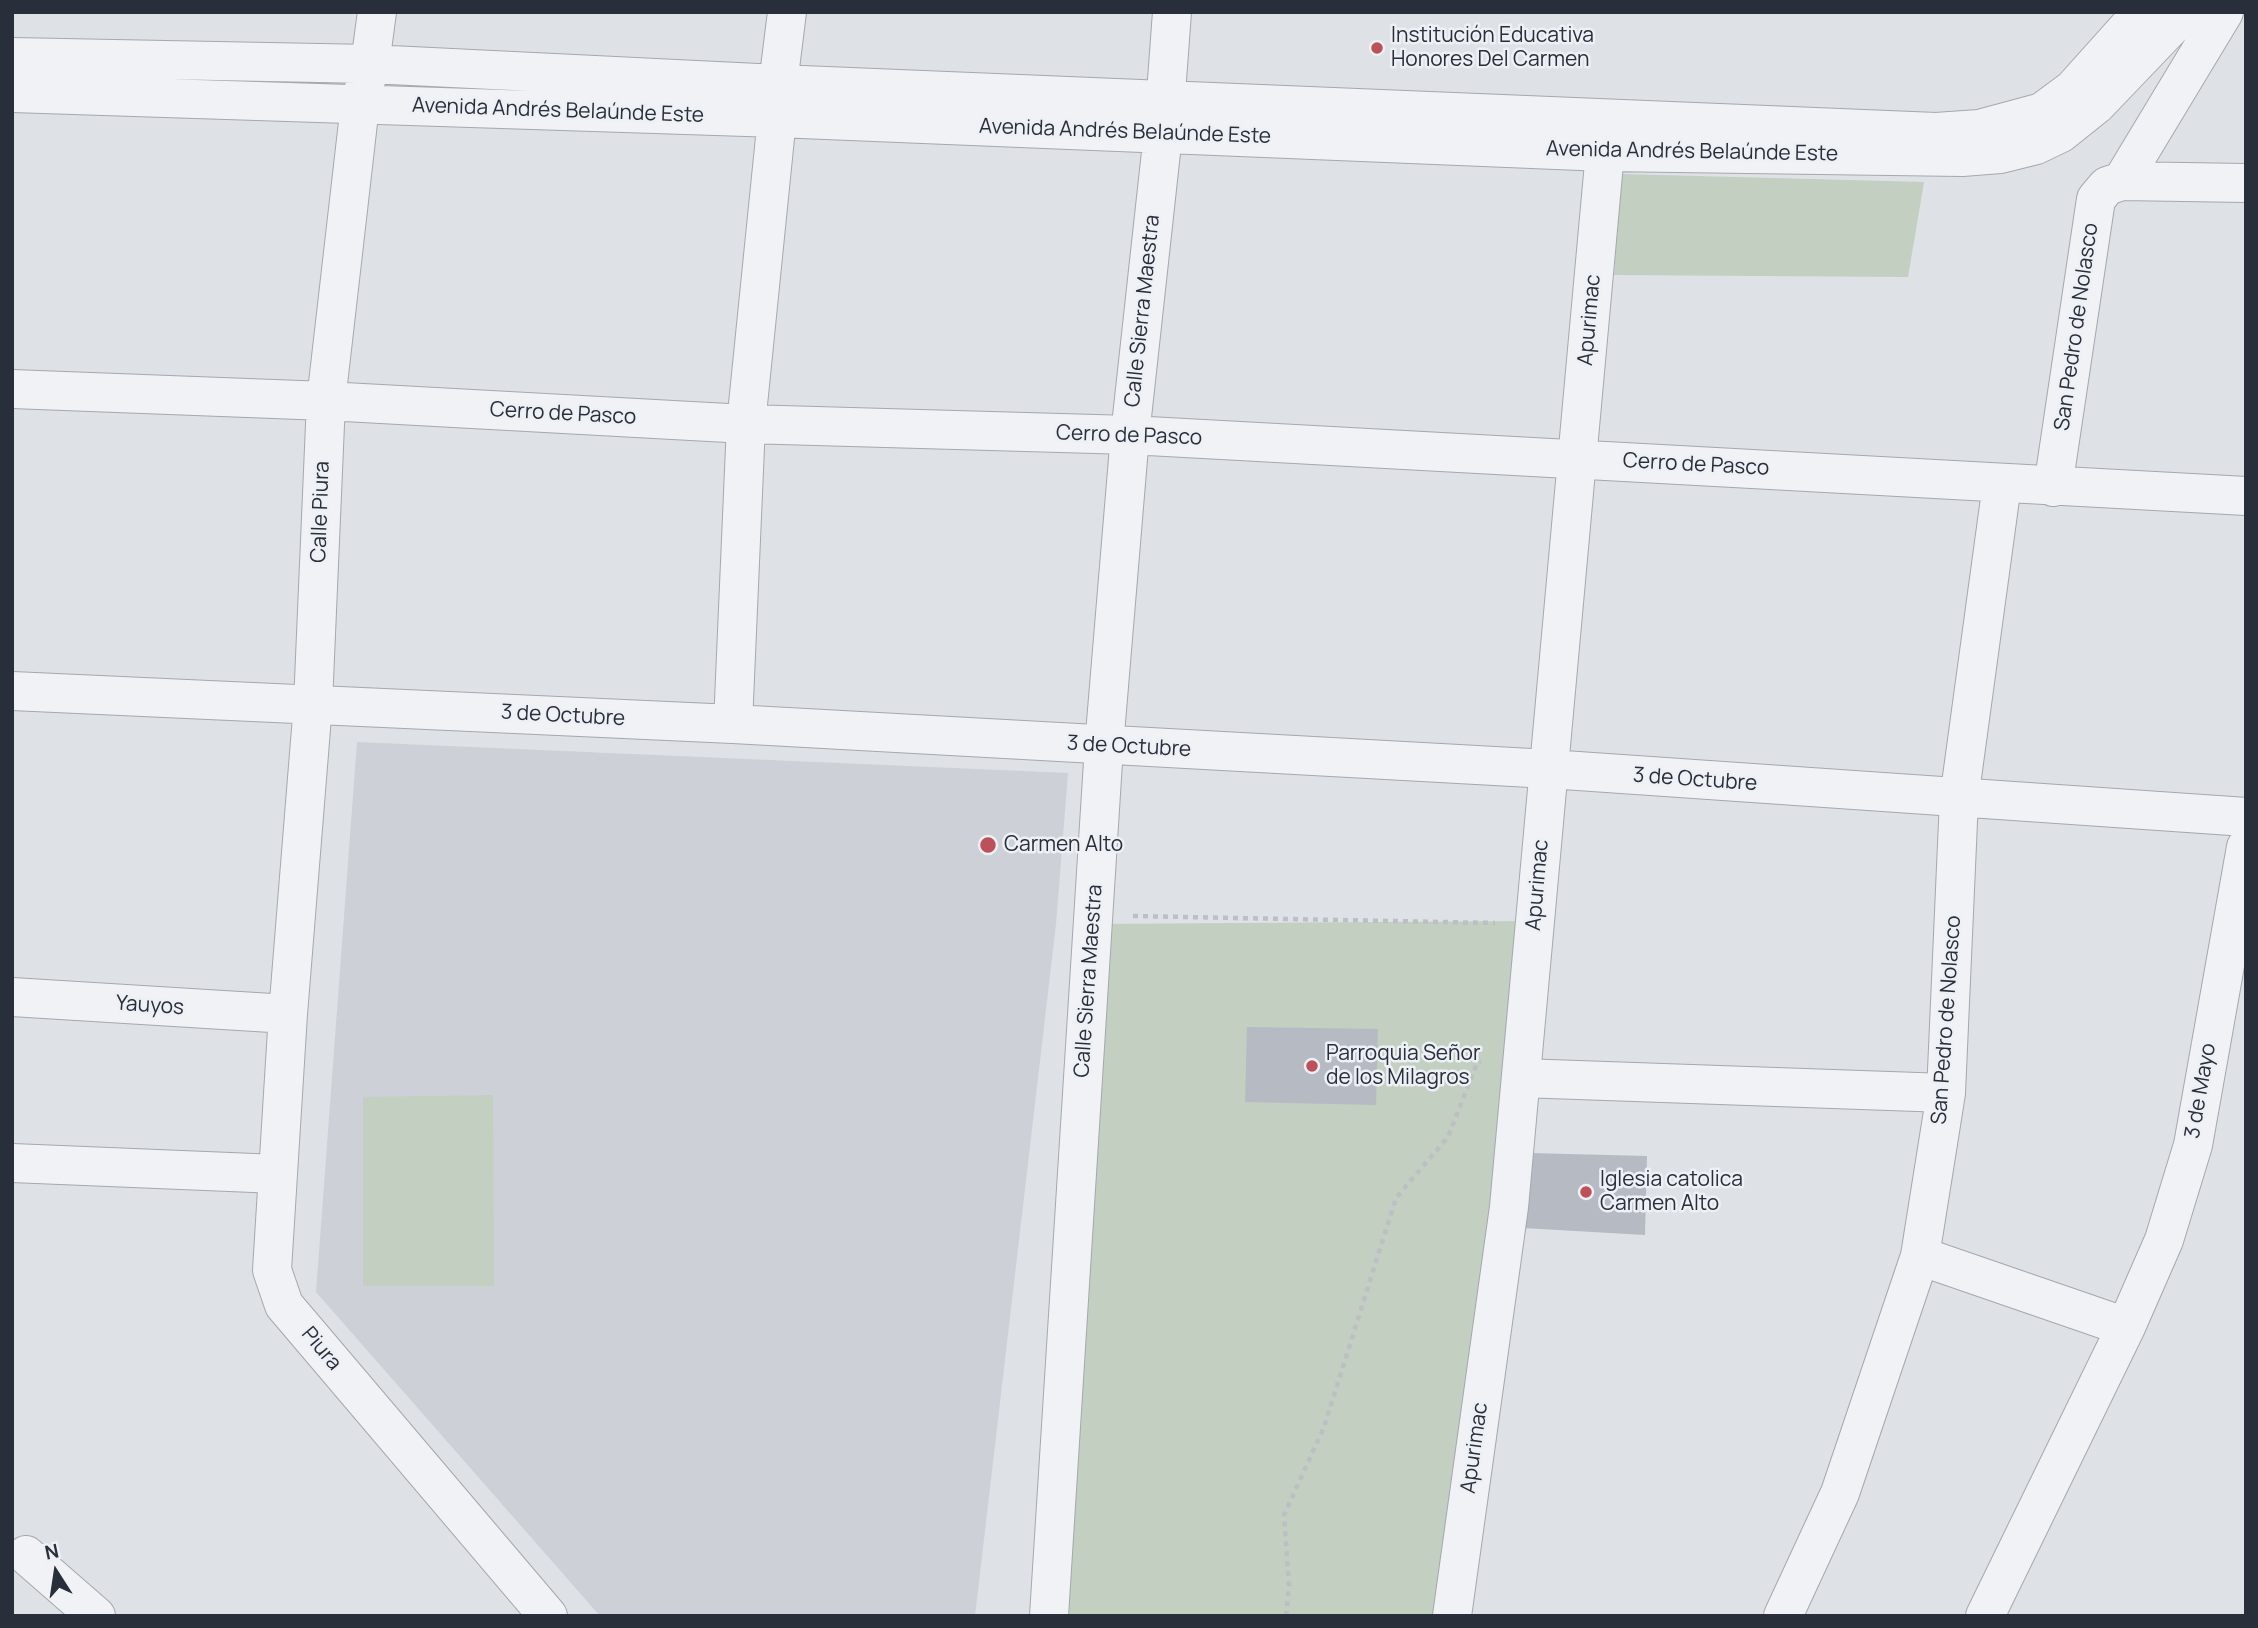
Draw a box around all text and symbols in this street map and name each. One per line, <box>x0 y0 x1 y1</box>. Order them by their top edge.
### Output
place label: Institución Educativa Honores Del Carmen <box>1391 23 1594 73</box>
marker: Institución Educativa Honores Del Carmen <box>1369 40 1385 56</box>
street label: Avenida Andrés Belaúnde Este <box>411 93 705 129</box>
street label: Avenida Andrés Belaúnde Este <box>978 114 1272 150</box>
street label: Avenida Andrés Belaúnde Este <box>1546 137 1838 167</box>
street label: Calle Sierra Maestra <box>1120 213 1166 409</box>
street label: San Pedro de Nolasco <box>2050 221 2104 433</box>
street label: Apurimac <box>1573 273 1607 367</box>
street label: Cerro de Pasco <box>489 398 637 430</box>
street label: Cerro de Pasco <box>1055 421 1203 451</box>
street label: Cerro de Pasco <box>1622 449 1770 481</box>
street label: Calle Piura <box>307 461 335 563</box>
street label: 3 de Octubre <box>500 700 626 732</box>
street label: 3 de Octubre <box>1066 731 1192 763</box>
street label: 3 de Octubre <box>1632 763 1758 797</box>
place label: Carmen Alto <box>1004 832 1123 858</box>
marker: Carmen Alto <box>978 835 998 855</box>
street label: Apurimac <box>1521 838 1555 932</box>
street label: Calle Sierra Maestra <box>1070 884 1108 1078</box>
street label: San Pedro de Nolasco <box>1927 915 1967 1125</box>
street label: Yauyos <box>115 991 185 1021</box>
place label: Parroquia Señor de los Milagros <box>1326 1041 1481 1091</box>
street label: 3 de Mayo <box>2180 1041 2222 1141</box>
marker: Parroquia Señor de los Milagros <box>1304 1058 1320 1074</box>
place label: Iglesia catolica Carmen Alto <box>1600 1167 1743 1217</box>
marker: Iglesia catolica Carmen Alto <box>1578 1184 1594 1200</box>
street label: Piura <box>296 1322 346 1376</box>
street label: Apurimac <box>1456 1401 1494 1495</box>
north arrow <box>21 1537 91 1607</box>
text: N <box>42 1537 61 1566</box>

